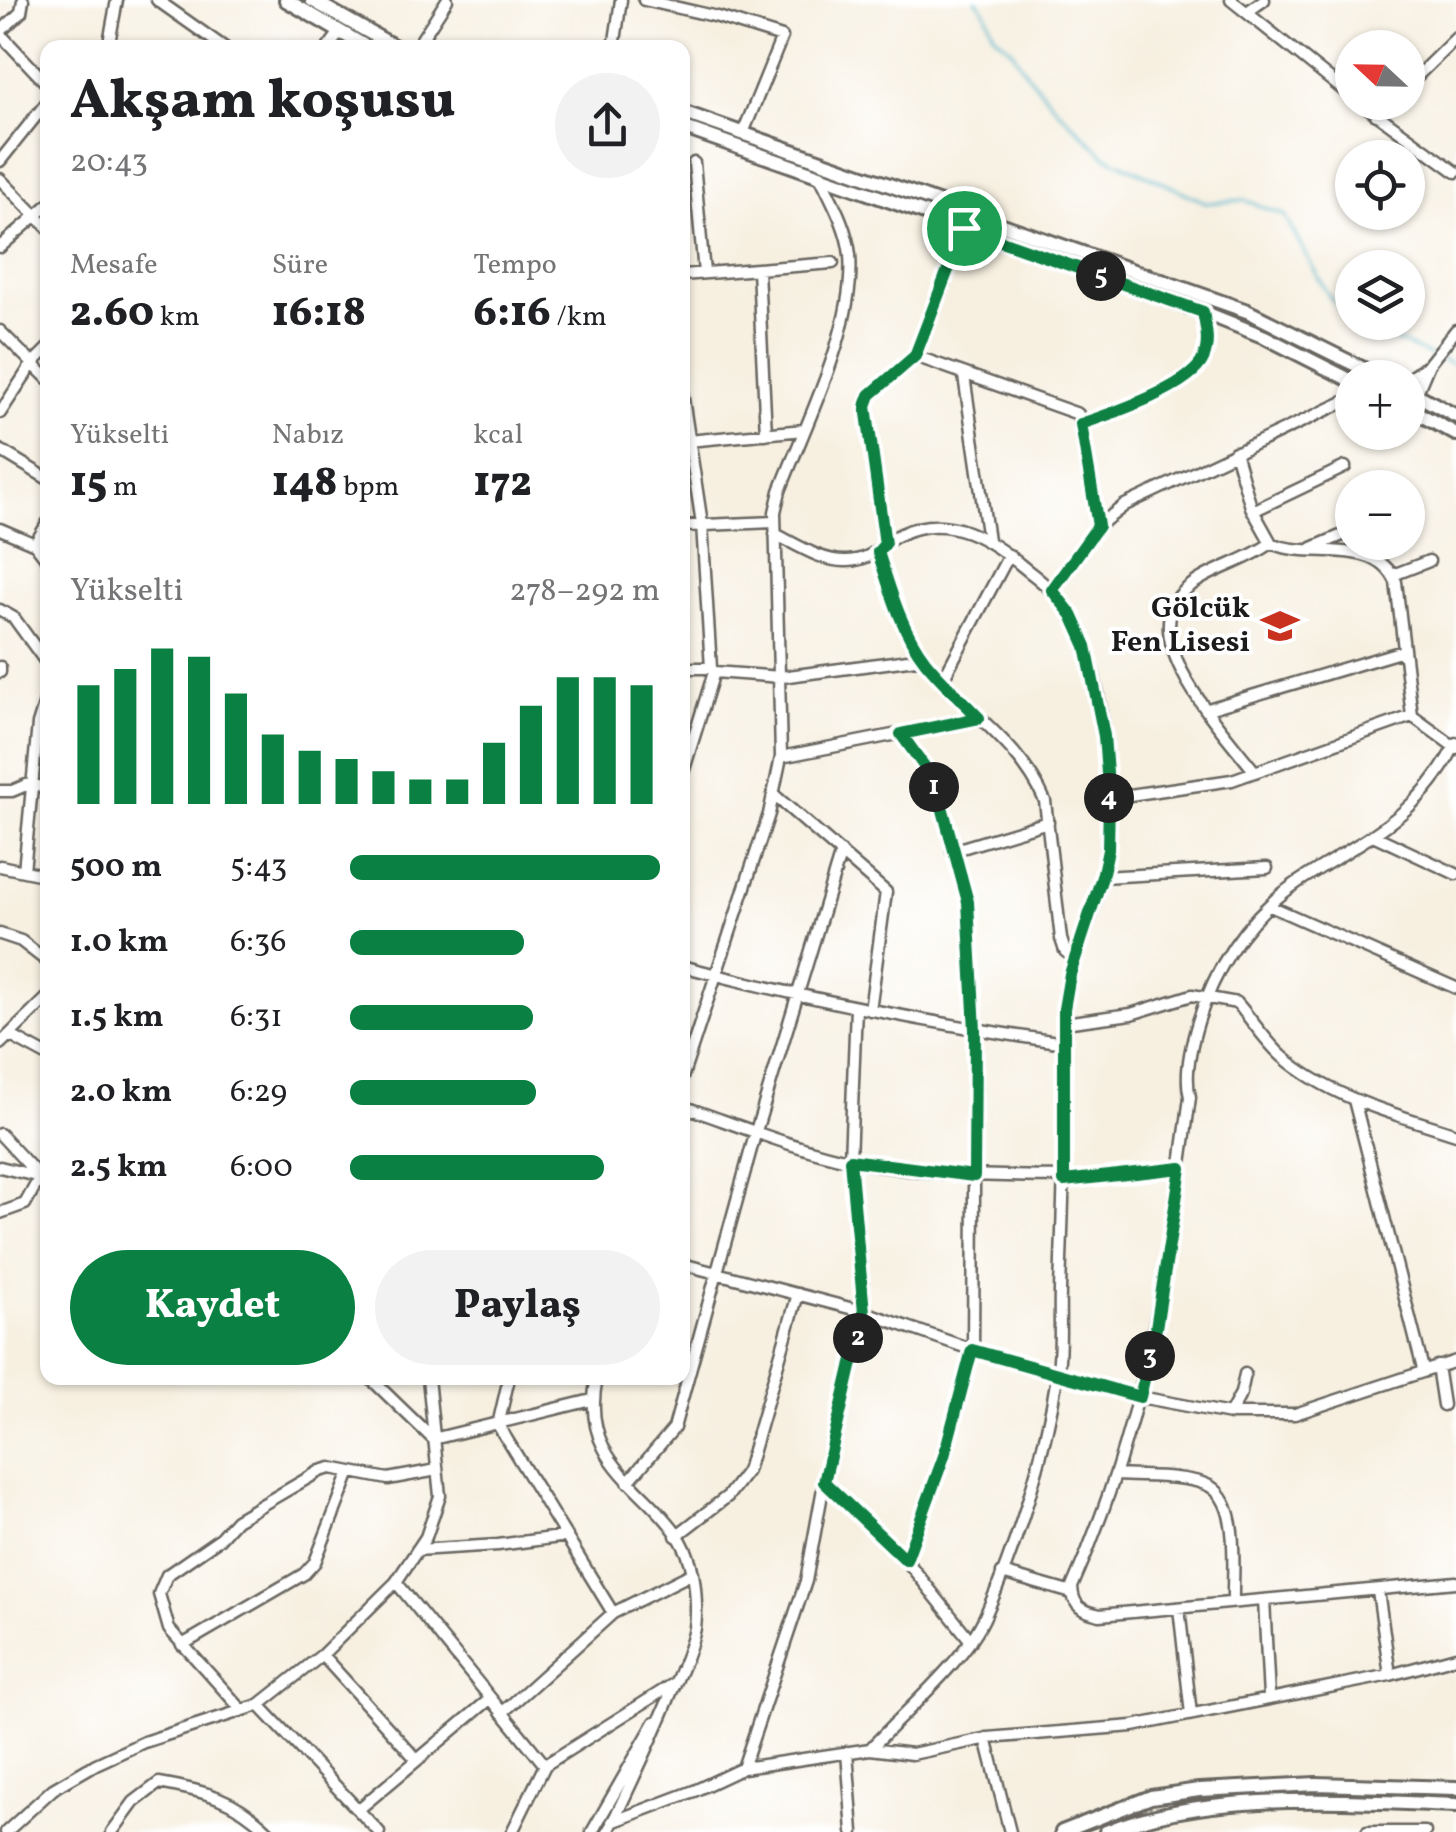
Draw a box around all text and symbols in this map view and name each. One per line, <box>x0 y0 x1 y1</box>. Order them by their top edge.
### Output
north arrow <box>1335 30 1425 120</box>
map controls <box>1335 30 1425 560</box>
text: Akşam koşusu <box>70 65 455 141</box>
button: share <box>555 73 660 178</box>
button: locate <box>1335 140 1425 230</box>
text: 20:43 <box>70 141 148 185</box>
pin <box>922 186 1007 271</box>
icon: arrive <box>937 201 992 256</box>
text: Mesafe <box>70 246 158 285</box>
text: Süre <box>272 246 328 285</box>
text: Tempo <box>473 246 557 285</box>
button: layers <box>1335 250 1425 340</box>
pin: 5 <box>1076 251 1126 301</box>
text: 5 <box>1094 256 1108 295</box>
text: 2.60 <box>70 285 154 344</box>
text: 16:18 <box>272 285 366 344</box>
text: 6:16 <box>473 285 551 344</box>
text: km <box>154 298 200 337</box>
text: /km <box>551 298 607 337</box>
button: + <box>1335 360 1425 450</box>
text: Yükselti <box>70 416 169 455</box>
text: Nabız <box>272 416 344 455</box>
text: kcal <box>473 416 523 455</box>
text: 15 <box>70 455 107 514</box>
text: 148 <box>272 455 338 514</box>
text: 172 <box>473 455 532 514</box>
text: m <box>107 468 138 507</box>
text: bpm <box>338 468 399 507</box>
button: − <box>1335 470 1425 560</box>
text: Yükselti <box>70 570 183 614</box>
text: 278–292 m <box>509 570 660 614</box>
place label: Gölcük Fen Lisesi <box>1111 588 1250 664</box>
school or university icon: Gölcük Fen Lisesi <box>1259 605 1301 647</box>
pin: 1 <box>909 762 959 812</box>
text: 1 <box>928 767 940 806</box>
pin: 4 <box>1084 773 1134 823</box>
text: 4 <box>1101 778 1117 817</box>
text: 500 m <box>70 846 162 890</box>
text: 5:43 <box>230 846 287 890</box>
text: 1.0 km <box>70 921 168 965</box>
text: 6:36 <box>230 921 286 965</box>
text: 1.5 km <box>70 996 164 1040</box>
text: 6:31 <box>230 996 283 1040</box>
text: 2.0 km <box>70 1071 172 1115</box>
text: 6:29 <box>230 1071 287 1115</box>
text: 2.5 km <box>70 1146 168 1190</box>
text: 6:00 <box>230 1146 293 1190</box>
button: Kaydet <box>70 1250 355 1365</box>
button: Paylaş <box>375 1250 660 1365</box>
pin: 2 <box>833 1313 883 1363</box>
text: 2 <box>851 1318 865 1357</box>
pin: 3 <box>1125 1331 1175 1381</box>
text: 3 <box>1143 1336 1157 1375</box>

